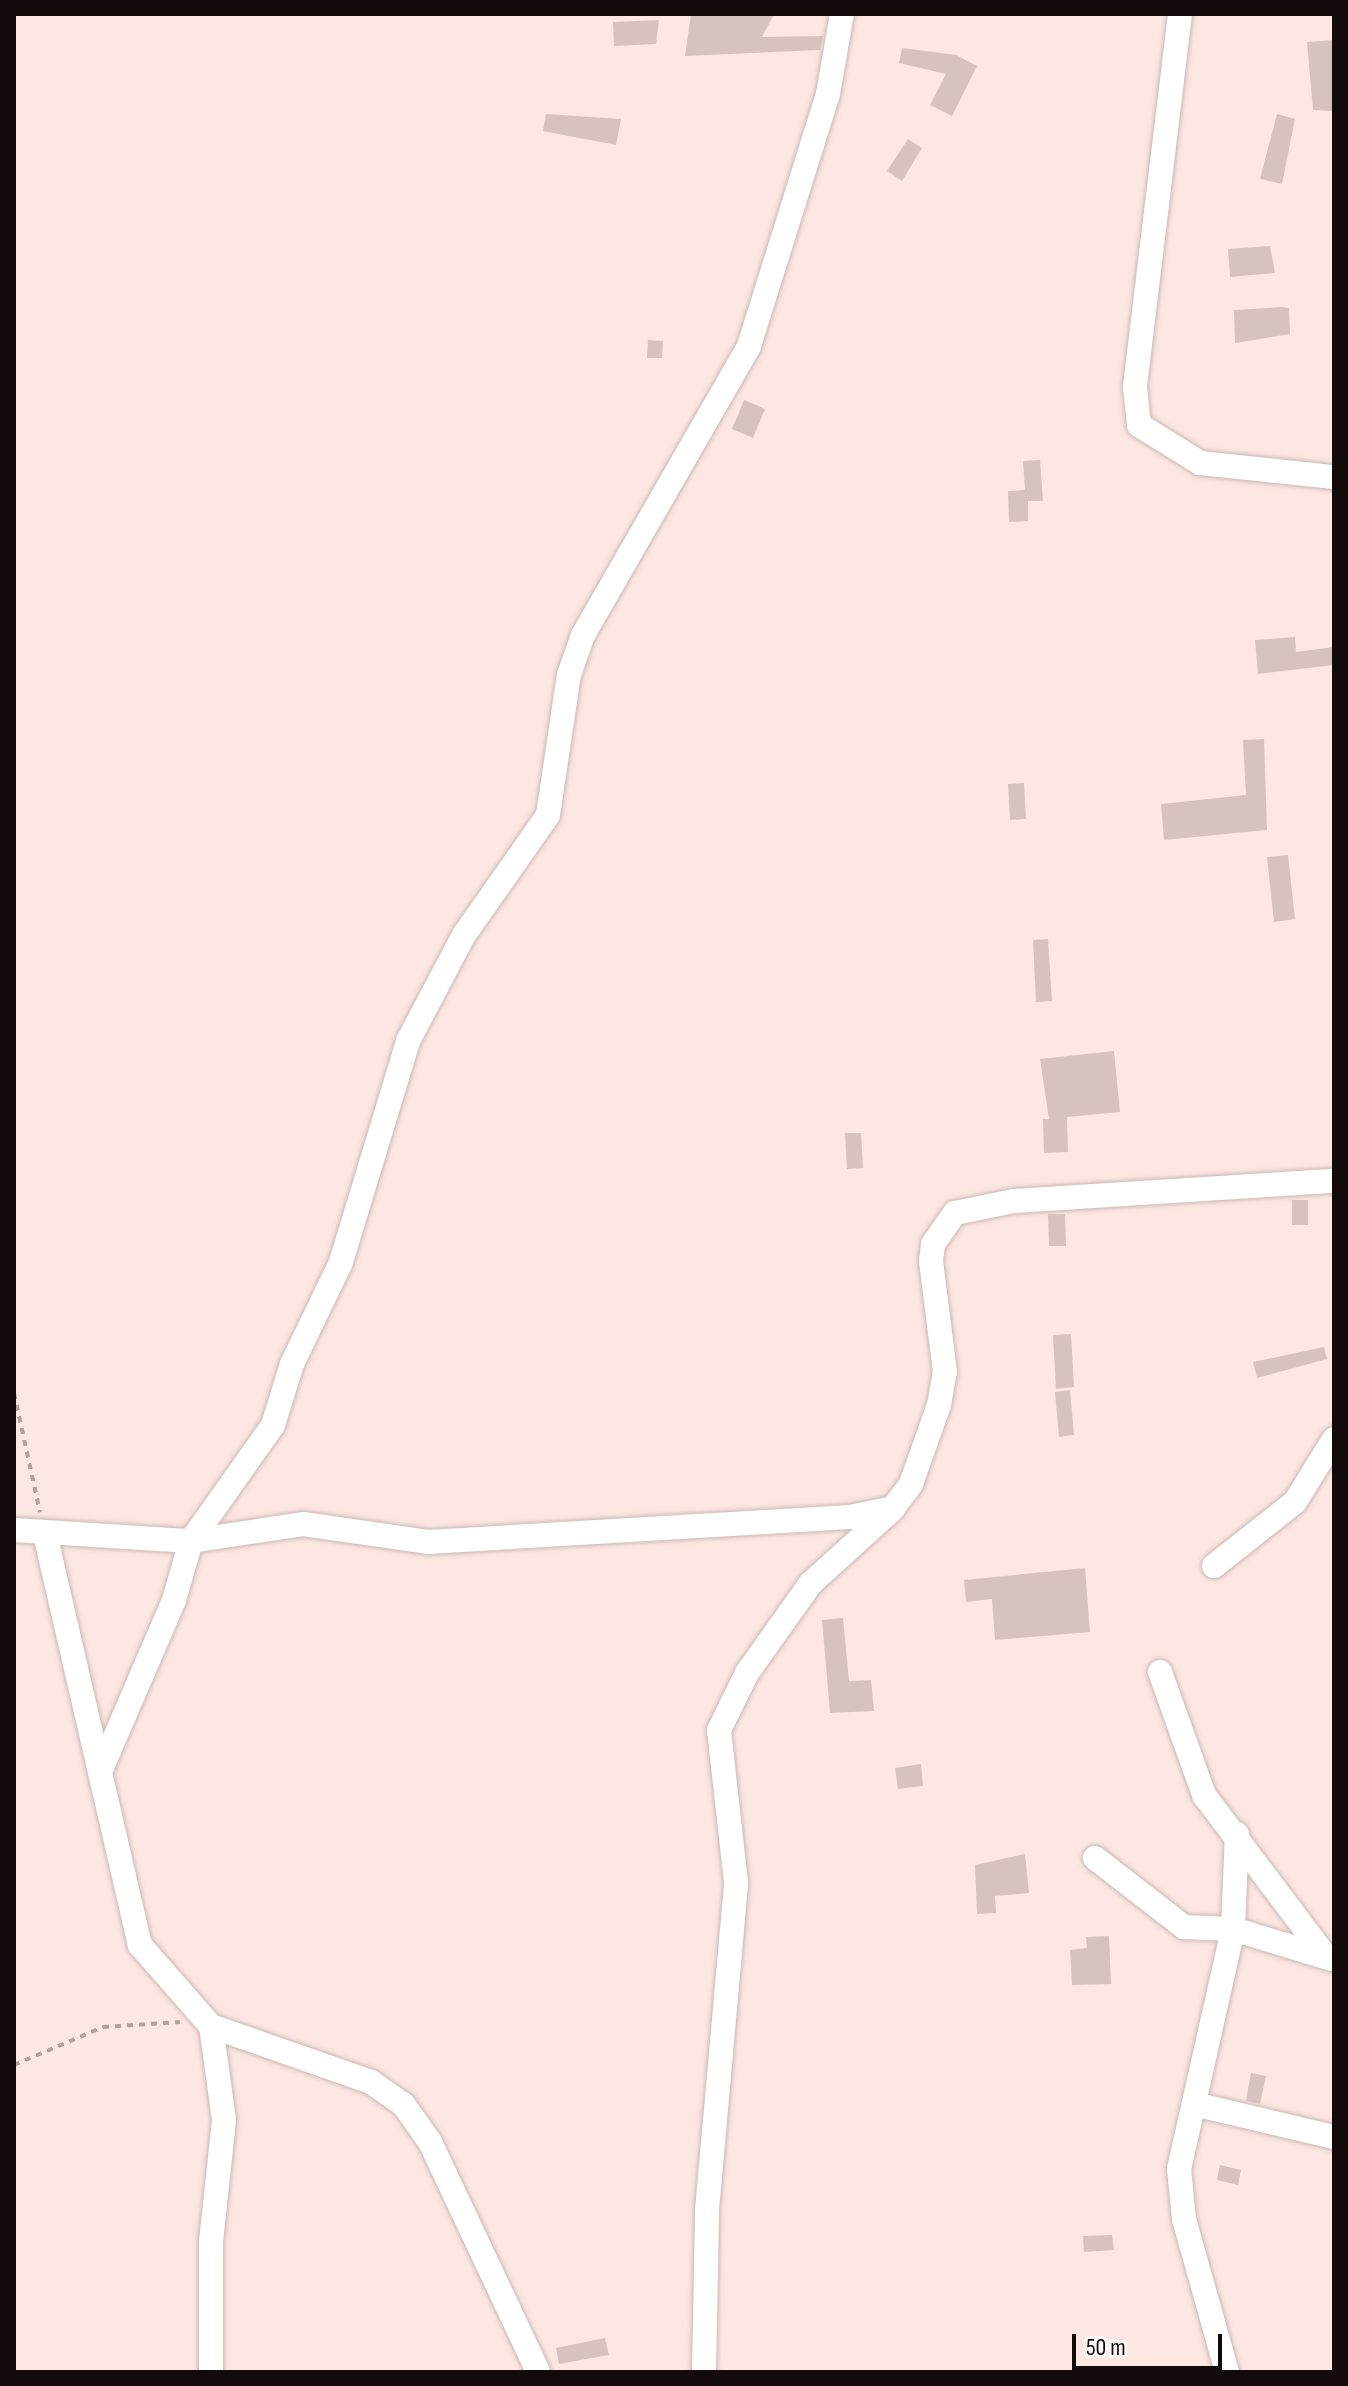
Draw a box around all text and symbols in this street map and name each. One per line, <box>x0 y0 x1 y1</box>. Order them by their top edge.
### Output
scale bar <box>1076 2318 1226 2368</box>
text: 50 m <box>1086 2333 1126 2362</box>

